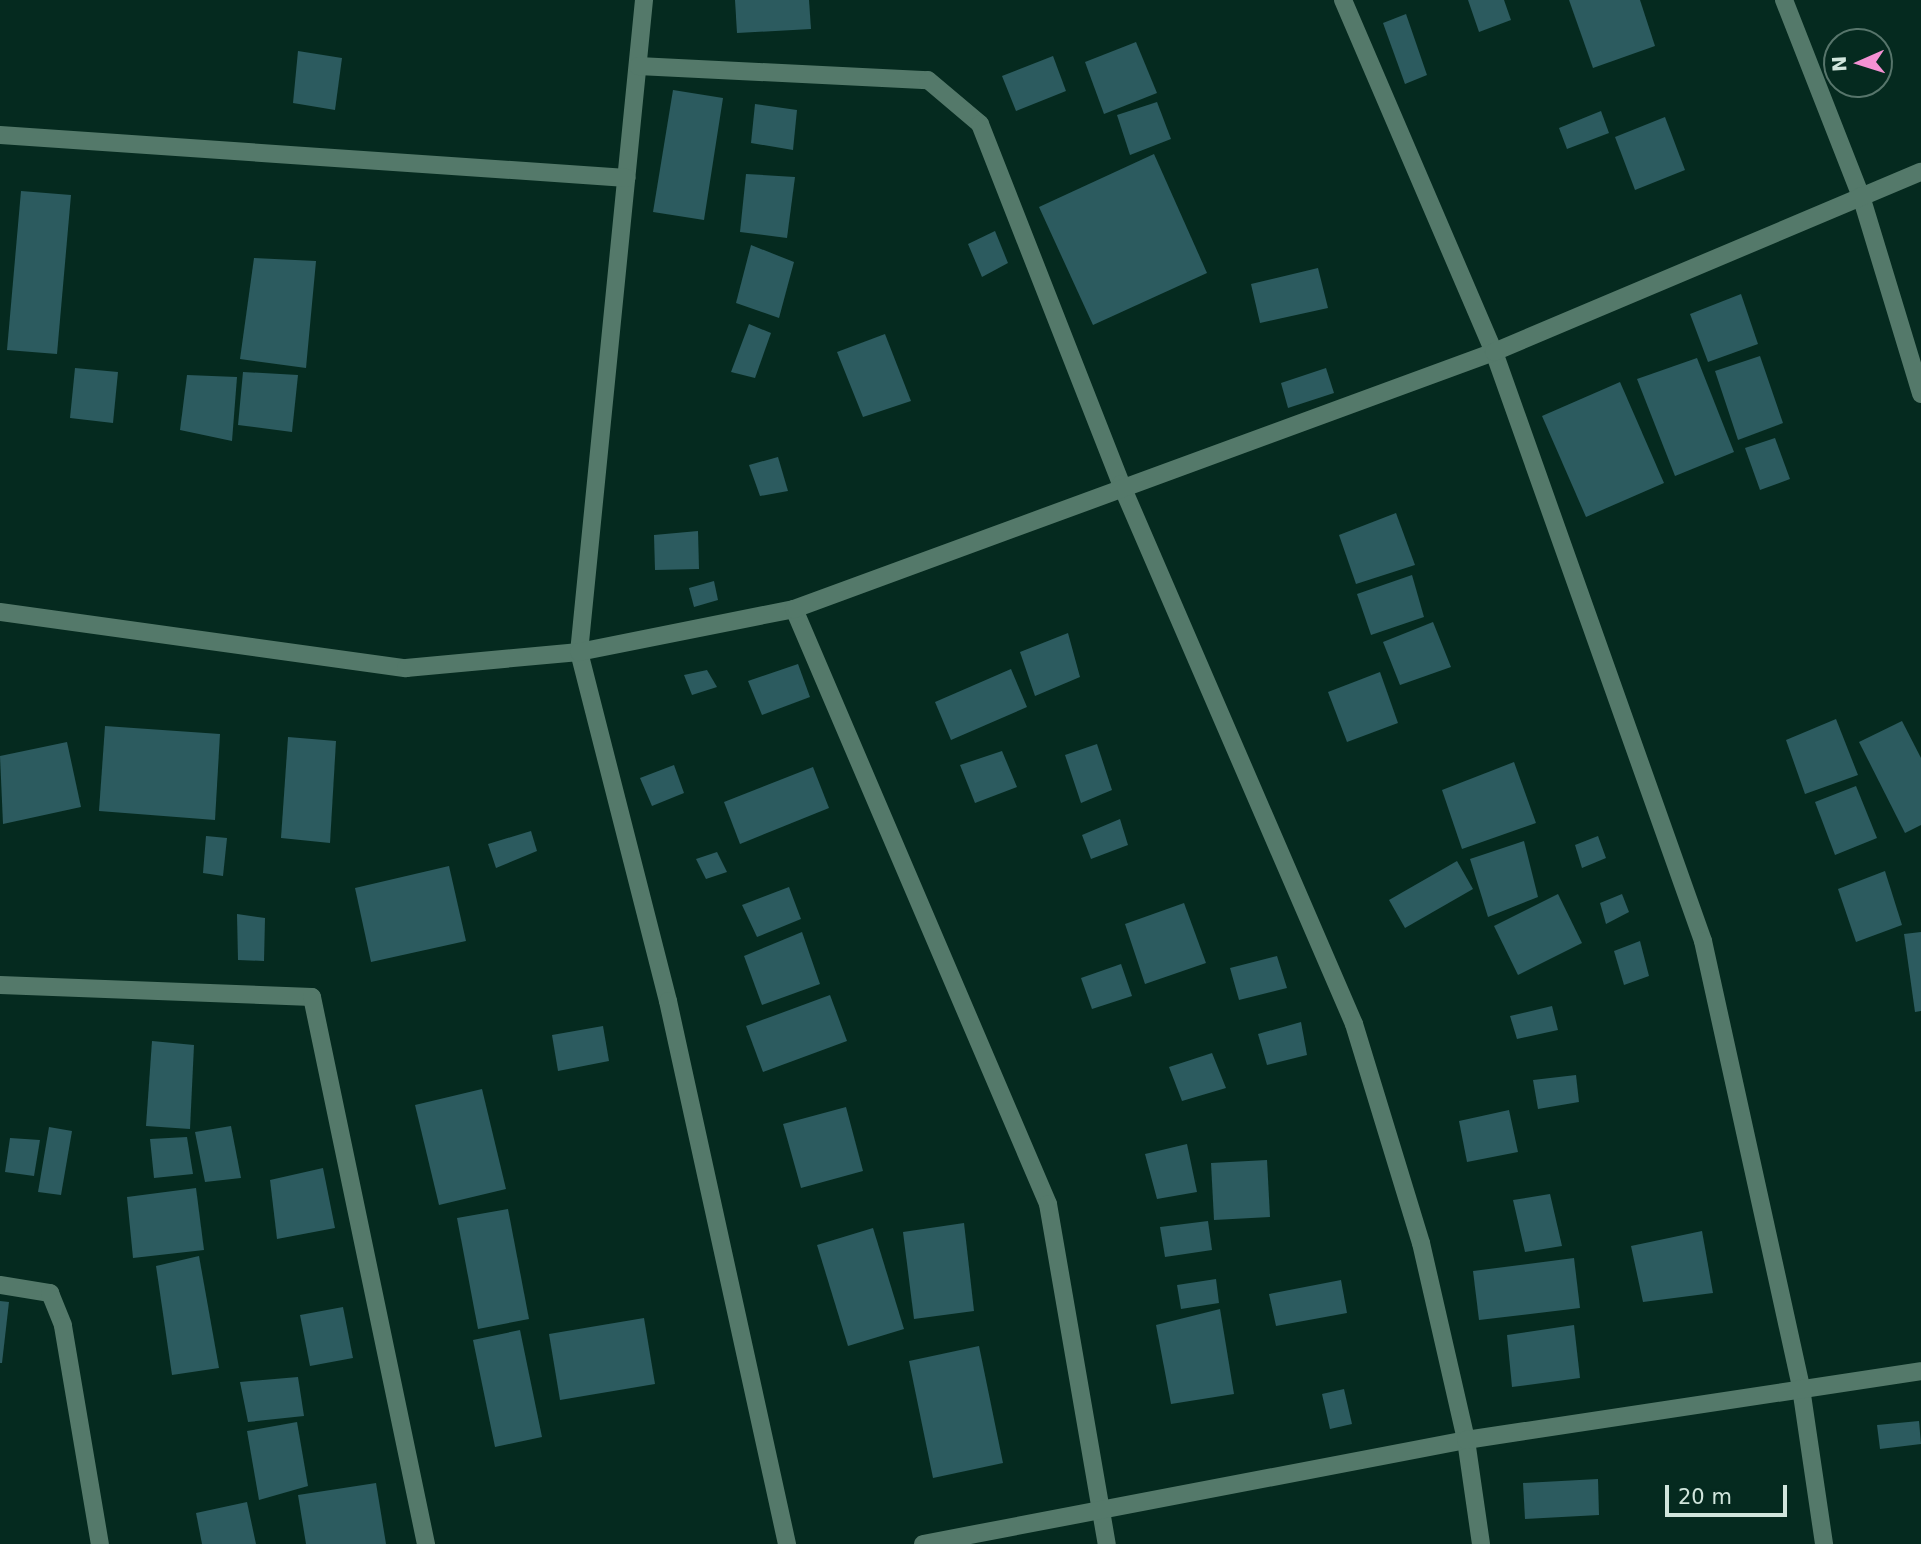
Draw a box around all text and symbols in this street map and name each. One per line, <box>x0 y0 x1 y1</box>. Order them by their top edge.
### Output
north arrow <box>1823 28 1893 98</box>
text: N <box>1828 55 1850 73</box>
scale bar <box>1669 1470 1792 1514</box>
text: 20 m <box>1678 1485 1732 1509</box>

